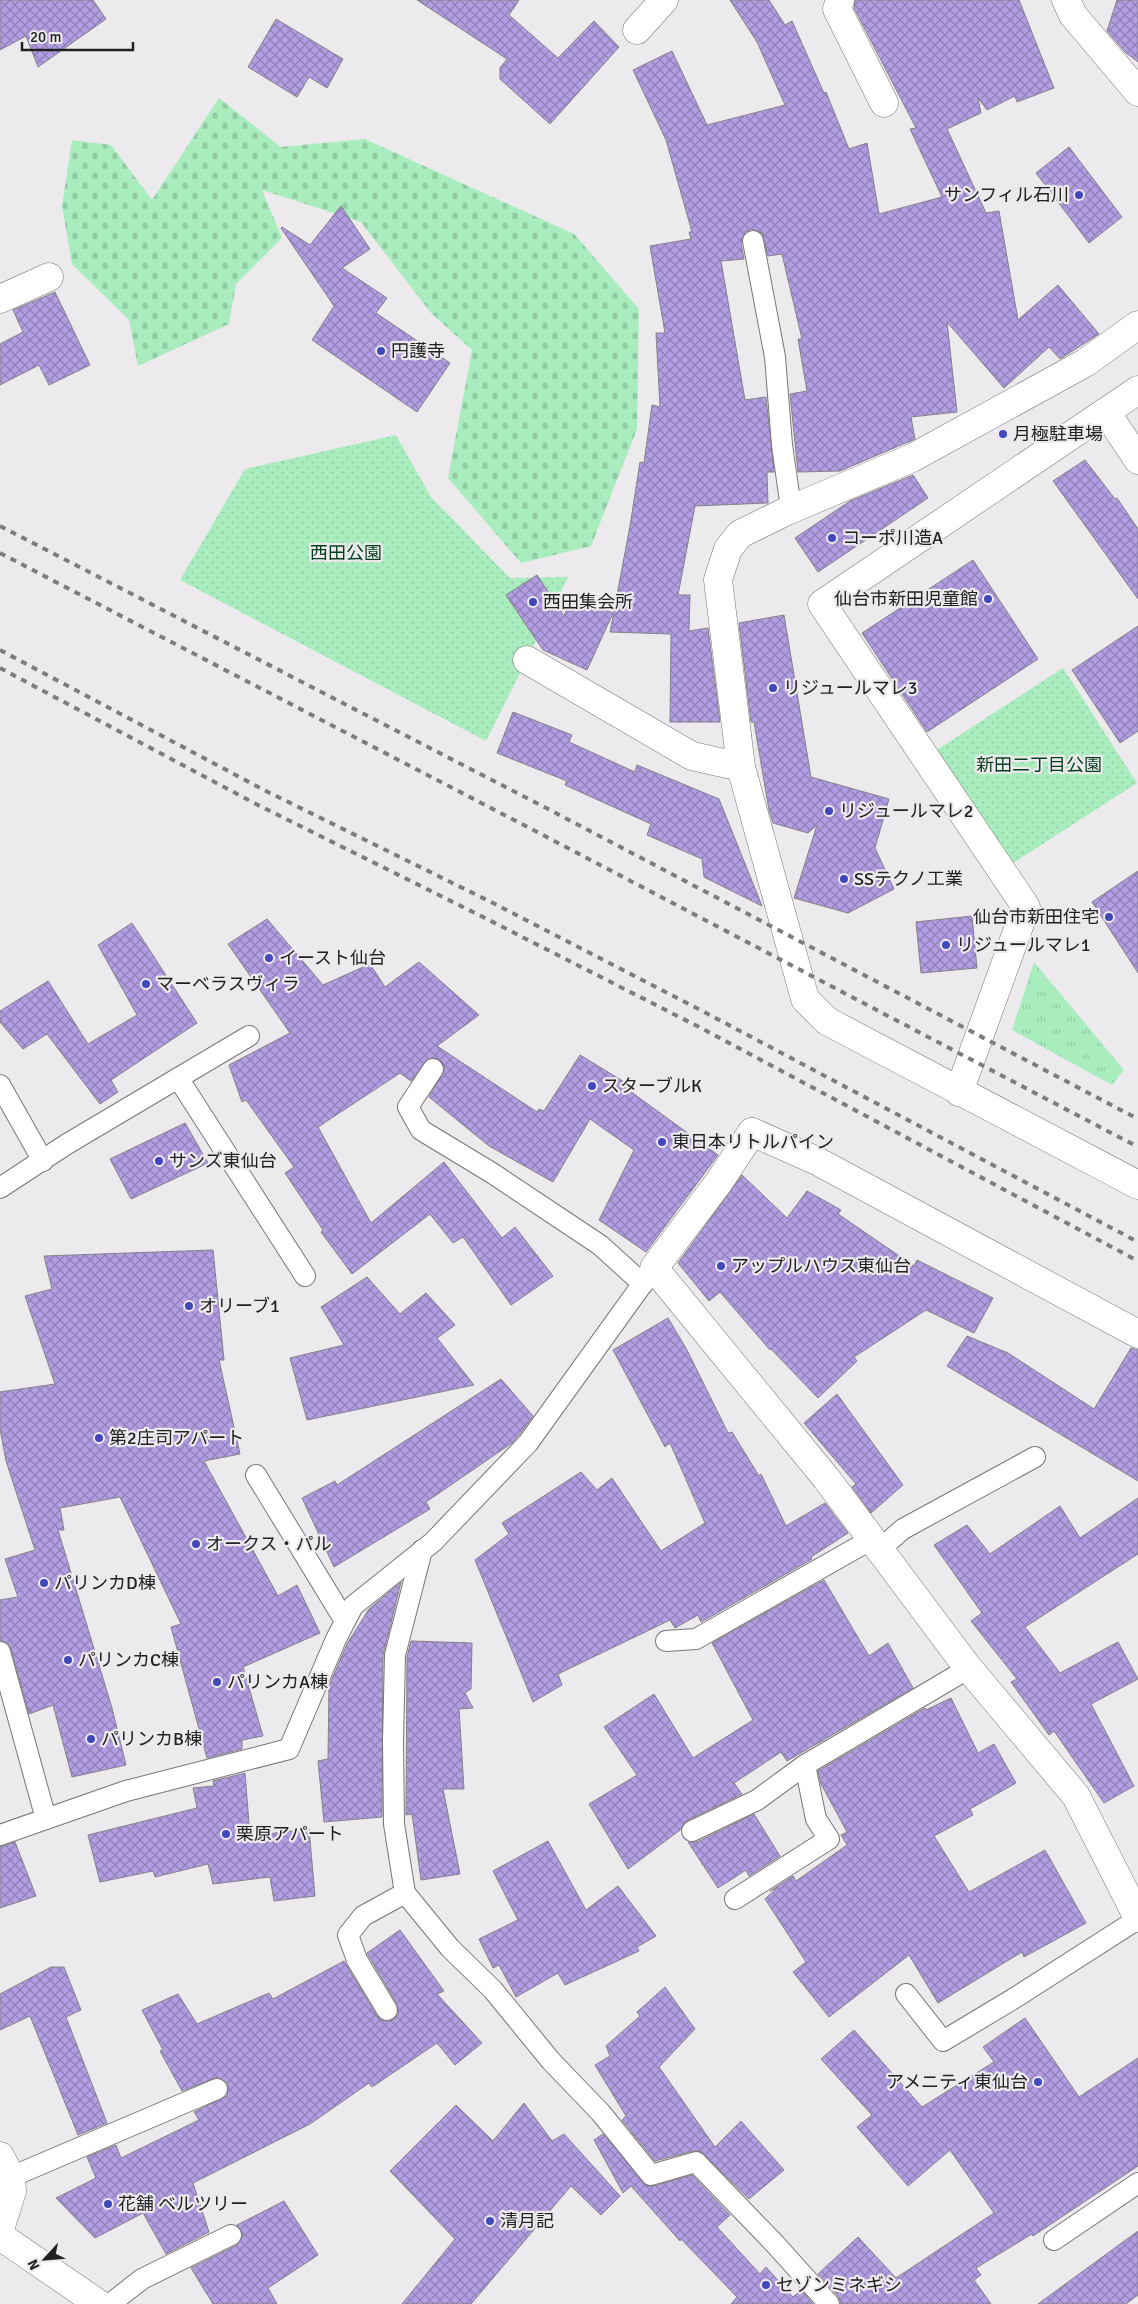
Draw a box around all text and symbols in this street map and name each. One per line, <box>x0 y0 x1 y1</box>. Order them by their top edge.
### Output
scale bar <box>22 20 134 52</box>
text: 20 m <box>30 28 61 46</box>
place label: サンフィル石川 <box>944 184 1069 206</box>
marker: サンフィル石川 <box>1073 189 1085 201</box>
place label: 円護寺 <box>391 340 445 362</box>
marker: 円護寺 <box>375 345 387 357</box>
place label: 月極駐車場 <box>1013 423 1103 445</box>
marker: 月極駐車場 <box>997 428 1009 440</box>
place label: コーポ川造A <box>842 527 943 549</box>
marker: コーポ川造A <box>826 532 838 544</box>
park label: 西田公園 <box>310 542 382 564</box>
place label: 仙台市新田児童館 <box>834 588 978 610</box>
place label: 西田集会所 <box>543 591 633 613</box>
marker: 仙台市新田児童館 <box>982 593 994 605</box>
marker: 西田集会所 <box>527 596 539 608</box>
place label: リジュールマレ3 <box>783 677 917 699</box>
marker: リジュールマレ3 <box>767 682 779 694</box>
park label: 新田二丁目公園 <box>976 754 1102 776</box>
place label: リジュールマレ2 <box>839 800 973 822</box>
marker: リジュールマレ2 <box>823 805 835 817</box>
place label: SSテクノ工業 <box>854 868 963 890</box>
marker: SSテクノ工業 <box>838 873 850 885</box>
place label: 仙台市新田住宅 <box>973 906 1099 928</box>
marker: 仙台市新田住宅 <box>1103 911 1115 923</box>
place label: リジュールマレ1 <box>956 934 1090 956</box>
marker: リジュールマレ1 <box>940 939 952 951</box>
place label: イースト仙台 <box>279 947 386 969</box>
marker: イースト仙台 <box>263 952 275 964</box>
place label: マーベラスヴィラ <box>156 973 300 995</box>
marker: マーベラスヴィラ <box>140 978 152 990</box>
place label: スターブルK <box>602 1075 702 1097</box>
marker: スターブルK <box>586 1080 598 1092</box>
place label: 東日本リトルパイン <box>672 1131 834 1153</box>
marker: 東日本リトルパイン <box>656 1136 668 1148</box>
place label: サンズ東仙台 <box>169 1150 277 1172</box>
marker: サンズ東仙台 <box>153 1155 165 1167</box>
place label: アップルハウス東仙台 <box>731 1255 911 1277</box>
marker: アップルハウス東仙台 <box>715 1260 727 1272</box>
place label: オリーブ1 <box>199 1295 280 1317</box>
marker: オリーブ1 <box>183 1300 195 1312</box>
place label: 第2庄司アパート <box>109 1427 244 1449</box>
marker: 第2庄司アパート <box>93 1432 105 1444</box>
place label: オークス・パル <box>206 1533 331 1555</box>
marker: オークス・パル <box>190 1538 202 1550</box>
place label: パリンカD棟 <box>54 1572 156 1594</box>
marker: パリンカD棟 <box>38 1577 50 1589</box>
place label: パリンカC棟 <box>78 1649 179 1671</box>
marker: パリンカC棟 <box>62 1654 74 1666</box>
place label: パリンカA棟 <box>227 1671 328 1693</box>
marker: パリンカA棟 <box>211 1676 223 1688</box>
place label: パリンカB棟 <box>101 1728 202 1750</box>
marker: パリンカB棟 <box>85 1733 97 1745</box>
place label: 栗原アパート <box>236 1823 344 1845</box>
marker: 栗原アパート <box>220 1828 232 1840</box>
place label: アメニティ東仙台 <box>886 2071 1028 2093</box>
marker: アメニティ東仙台 <box>1032 2076 1044 2088</box>
place label: 花舗 ベルツリー <box>118 2193 248 2215</box>
marker: 花舗 ベルツリー <box>102 2198 114 2210</box>
place label: 清月記 <box>500 2210 554 2232</box>
marker: 清月記 <box>484 2215 496 2227</box>
north arrow <box>20 2234 70 2284</box>
text: N <box>24 2256 44 2273</box>
place label: セゾンミネギシ <box>776 2274 902 2296</box>
marker: セゾンミネギシ <box>760 2279 772 2291</box>

